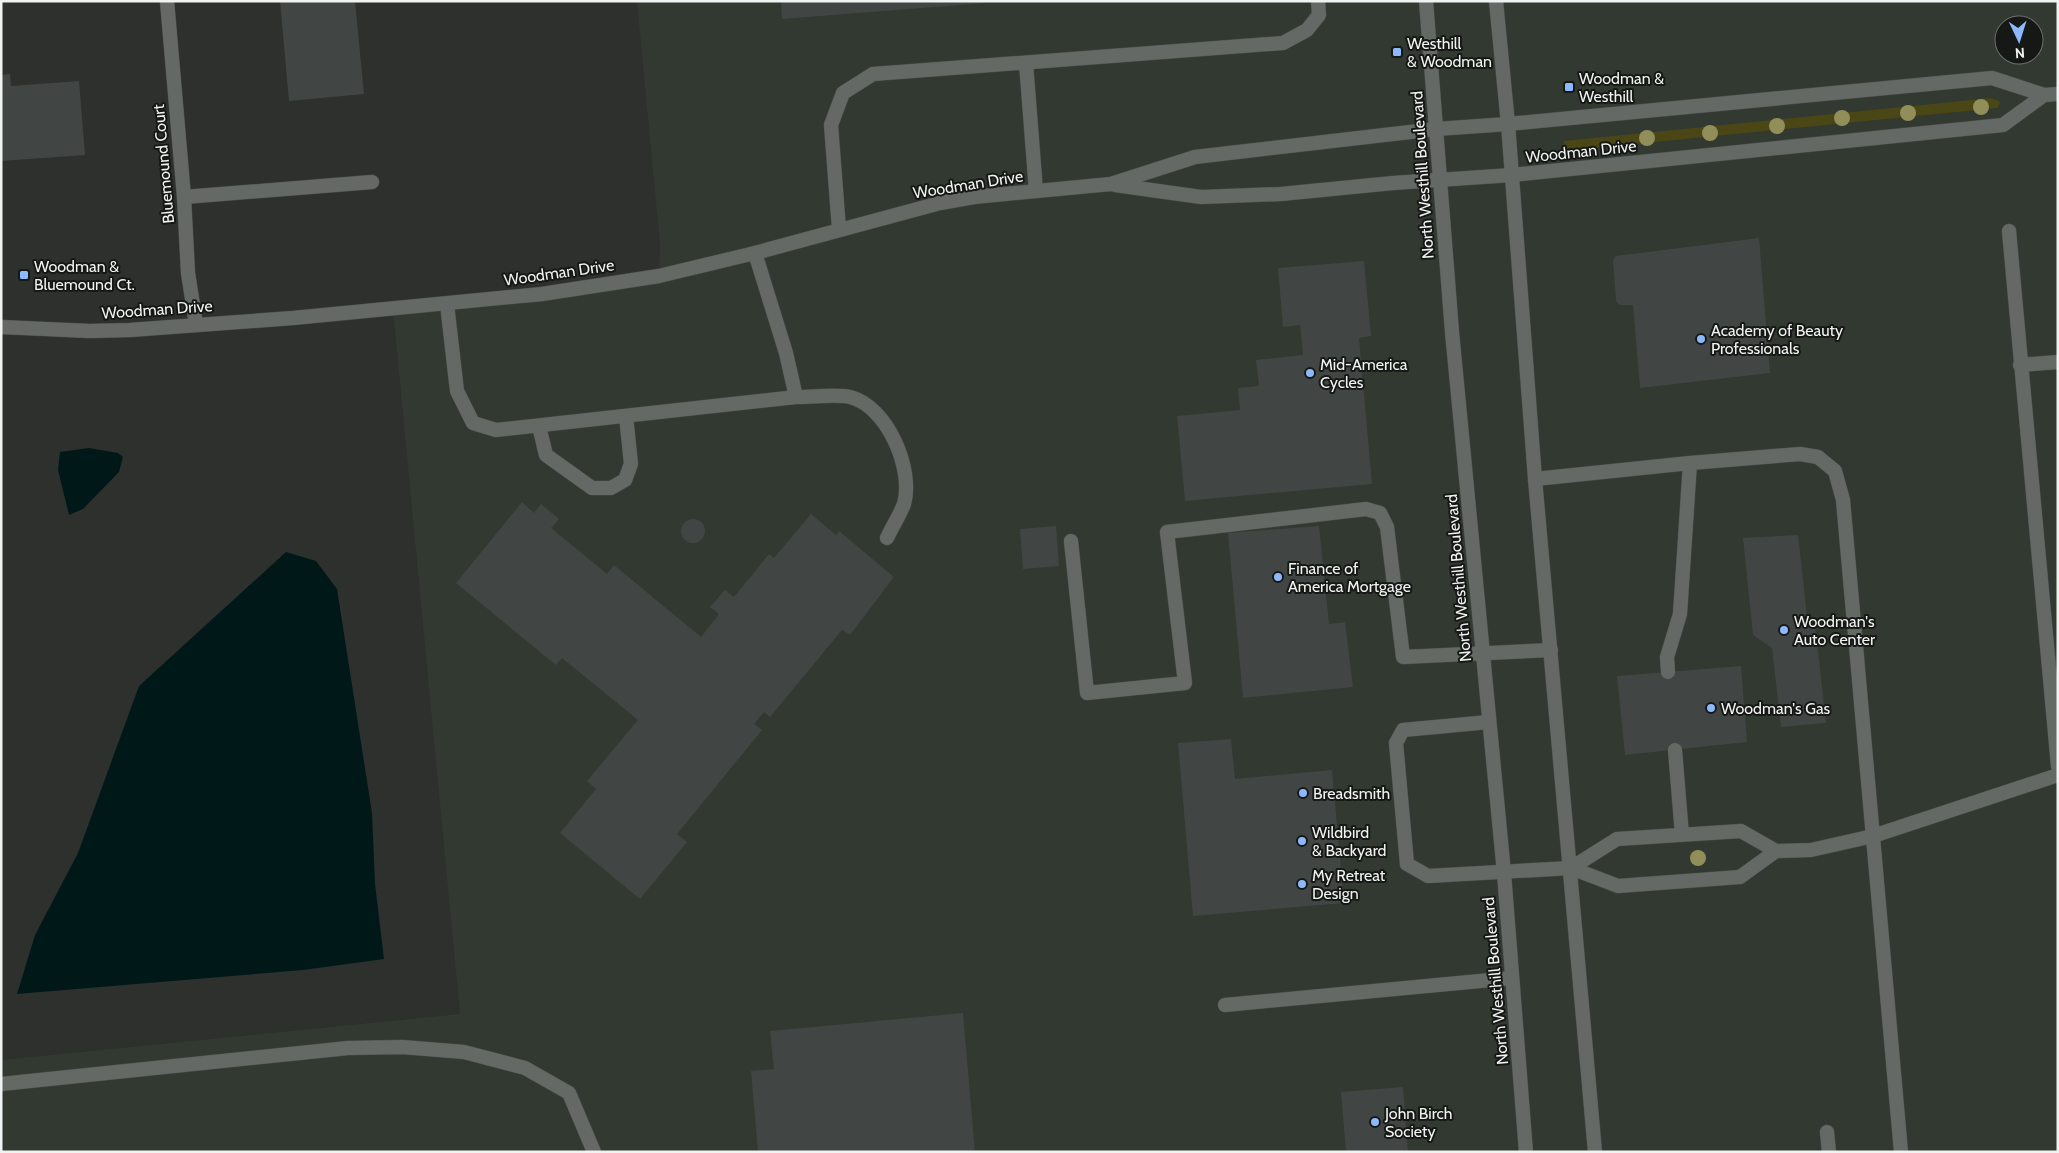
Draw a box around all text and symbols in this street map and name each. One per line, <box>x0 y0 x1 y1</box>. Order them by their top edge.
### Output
north arrow <box>1994 15 2044 65</box>
place label: Westhill & Woodman <box>1407 34 1492 71</box>
text: N <box>2014 44 2025 62</box>
marker: Westhill & Woodman <box>1391 46 1403 58</box>
place label: Woodman & Westhill <box>1579 69 1664 106</box>
marker: Woodman & Westhill <box>1563 81 1575 93</box>
street label: North Westhill Boulevard <box>1407 90 1438 260</box>
street label: Bluemound Court <box>149 103 178 224</box>
street label: Woodman Drive <box>1525 136 1637 167</box>
street label: Woodman Drive <box>912 166 1024 203</box>
street label: Woodman Drive <box>503 255 615 290</box>
place label: Woodman & Bluemound Ct. <box>34 257 135 294</box>
marker: Woodman & Bluemound Ct. <box>18 269 30 281</box>
street label: Woodman Drive <box>101 296 213 323</box>
place label: Academy of Beauty Professionals <box>1711 321 1843 358</box>
marker: Academy of Beauty Professionals <box>1695 333 1707 345</box>
place label: Mid-America Cycles <box>1320 355 1408 392</box>
marker: Mid-America Cycles <box>1304 367 1316 379</box>
street label: North Westhill Boulevard <box>1442 493 1475 663</box>
place label: Finance of America Mortgage <box>1288 559 1411 596</box>
marker: Finance of America Mortgage <box>1272 571 1284 583</box>
place label: Woodman's Auto Center <box>1794 612 1876 649</box>
marker: Woodman's Auto Center <box>1778 624 1790 636</box>
place label: Woodman's Gas <box>1721 699 1831 718</box>
marker: Woodman's Gas <box>1705 702 1717 714</box>
place label: Breadsmith <box>1313 784 1390 803</box>
marker: Breadsmith <box>1297 787 1309 799</box>
place label: Wildbird & Backyard <box>1312 823 1386 860</box>
marker: Wildbird & Backyard <box>1296 835 1308 847</box>
place label: My Retreat Design <box>1312 866 1386 903</box>
marker: My Retreat Design <box>1296 878 1308 890</box>
street label: North Westhill Boulevard <box>1479 896 1512 1066</box>
place label: John Birch Society <box>1384 1104 1453 1141</box>
marker: John Birch Society <box>1369 1116 1381 1128</box>

